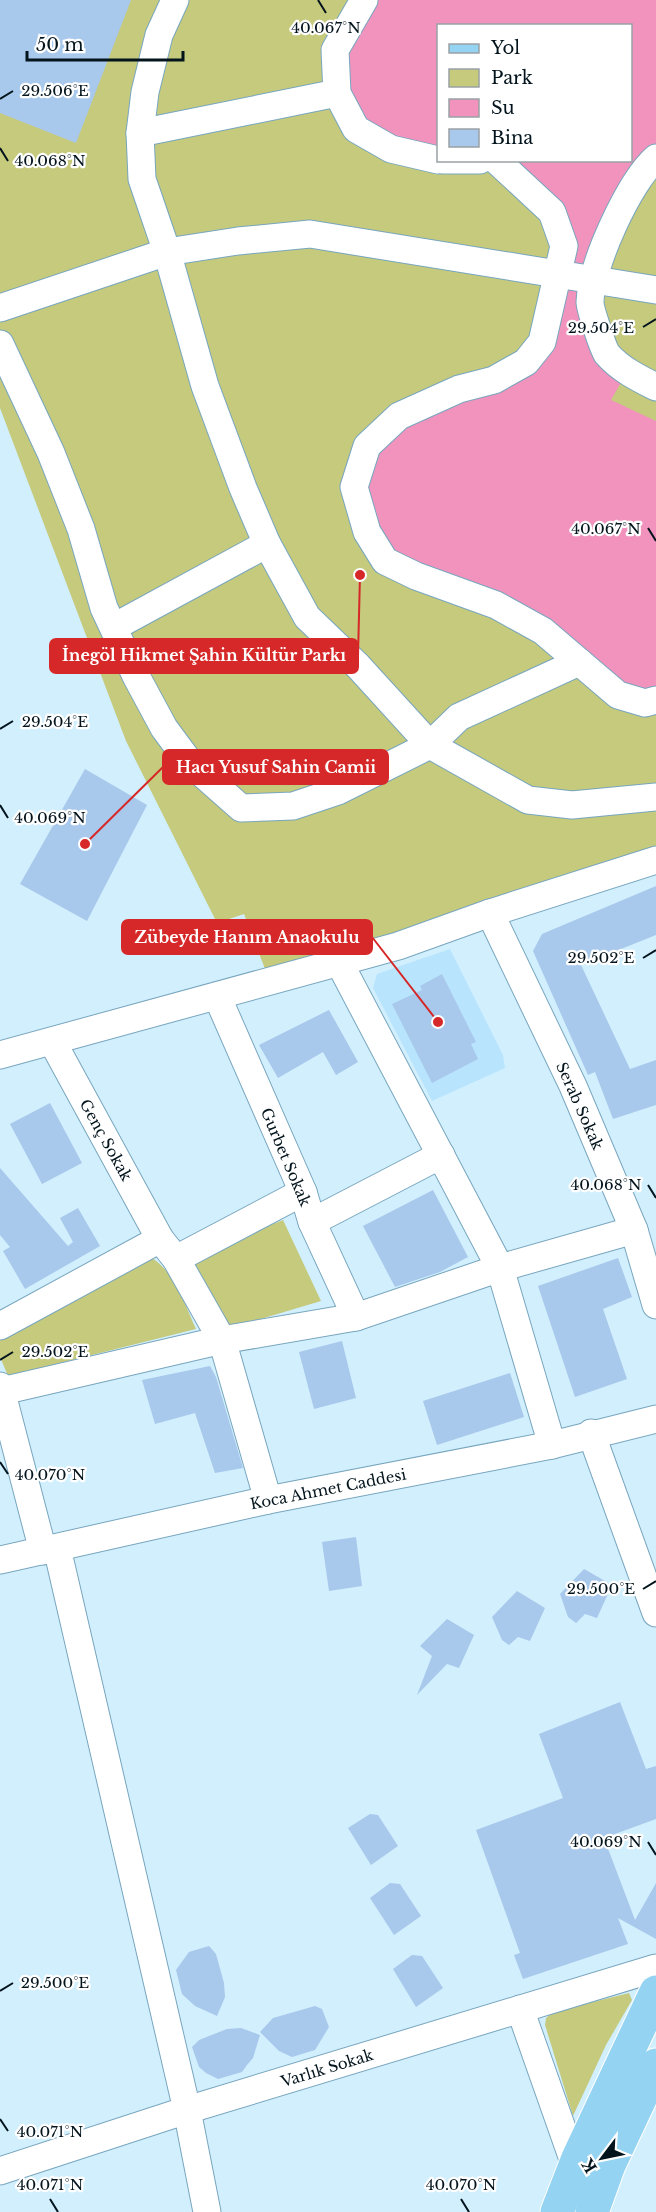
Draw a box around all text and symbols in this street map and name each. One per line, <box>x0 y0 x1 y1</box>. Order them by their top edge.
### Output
text: 40.067°N <box>291 18 361 37</box>
scale bar <box>27 24 183 62</box>
legend <box>437 24 632 162</box>
text: 50 m <box>36 34 84 56</box>
text: Yol <box>490 37 520 59</box>
text: Park <box>491 67 533 89</box>
text: 29.506°E <box>21 81 89 100</box>
text: Su <box>491 97 515 119</box>
text: Bina <box>491 127 533 149</box>
text: 40.068°N <box>15 151 86 170</box>
text: 29.504°E <box>568 318 634 337</box>
text: 40.067°N <box>571 519 641 538</box>
callout: İnegöl Hikmet Şahin Kültür Parkı <box>50 639 358 673</box>
text: İnegöl Hikmet Şahin Kültür Parkı <box>62 645 346 665</box>
text: 29.504°E <box>22 712 88 731</box>
callout: Hacı Yusuf Sahin Camii <box>163 750 388 784</box>
text: Hacı Yusuf Sahin Camii <box>176 757 376 777</box>
text: 40.069°N <box>14 808 86 827</box>
callout: Zübeyde Hanım Anaokulu <box>122 920 372 954</box>
text: Zübeyde Hanım Anaokulu <box>135 927 360 947</box>
text: 29.502°E <box>567 948 635 967</box>
street label: Serab Sokak <box>552 1059 608 1154</box>
street label: Genç Sokak <box>76 1096 137 1185</box>
street label: Gurbet Sokak <box>257 1105 316 1210</box>
text: 40.068°N <box>571 1175 642 1194</box>
text: 29.502°E <box>21 1342 89 1361</box>
text: 40.070°N <box>15 1465 85 1484</box>
street label: Koca Ahmet Caddesi <box>248 1465 408 1513</box>
text: 29.500°E <box>567 1579 635 1598</box>
text: 40.069°N <box>570 1832 642 1851</box>
text: 29.500°E <box>21 1973 89 1992</box>
street label: Varlık Sokak <box>278 2045 376 2091</box>
text: 40.071°N <box>17 2122 83 2141</box>
north arrow <box>572 2128 632 2188</box>
text: K <box>577 2154 601 2177</box>
text: 40.071°N <box>17 2175 83 2194</box>
text: 40.070°N <box>426 2175 496 2194</box>

